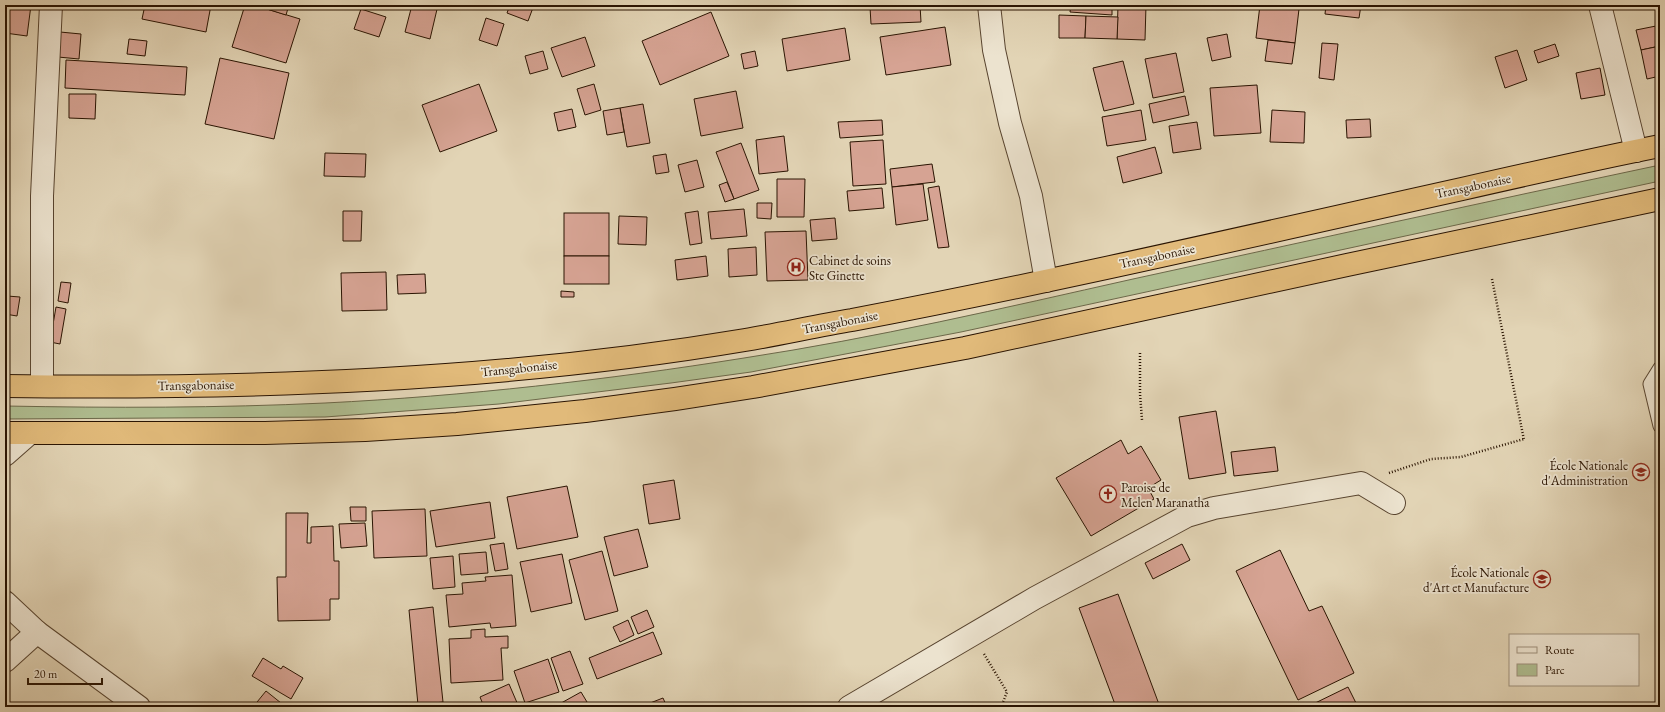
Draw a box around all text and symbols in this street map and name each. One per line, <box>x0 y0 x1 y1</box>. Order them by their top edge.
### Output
street label: Transgabonaise <box>1434 170 1512 202</box>
street label: Transgabonaise <box>1118 240 1196 272</box>
place label: Cabinet de soins Ste Ginette <box>809 252 891 284</box>
hospital icon: Cabinet de soins Ste Ginette <box>786 257 806 277</box>
street label: Transgabonaise <box>801 306 879 338</box>
street label: Transgabonaise <box>480 356 558 380</box>
street label: Transgabonaise <box>158 376 234 394</box>
place label: École Nationale d'Administration <box>1542 457 1628 489</box>
school or university icon: École Nationale d'Administration <box>1631 462 1651 482</box>
place label: Paroise de Melen Maranatha <box>1121 479 1210 511</box>
church icon: Paroise de Melen Maranatha <box>1098 484 1118 504</box>
place label: École Nationale d'Art et Manufacture <box>1423 564 1529 596</box>
school or university icon: École Nationale d'Art et Manufacture <box>1532 569 1552 589</box>
legend <box>1509 634 1639 686</box>
text: Route <box>1545 642 1575 658</box>
scale bar <box>28 660 102 686</box>
text: Parc <box>1545 662 1565 678</box>
text: 20 m <box>34 666 58 682</box>

